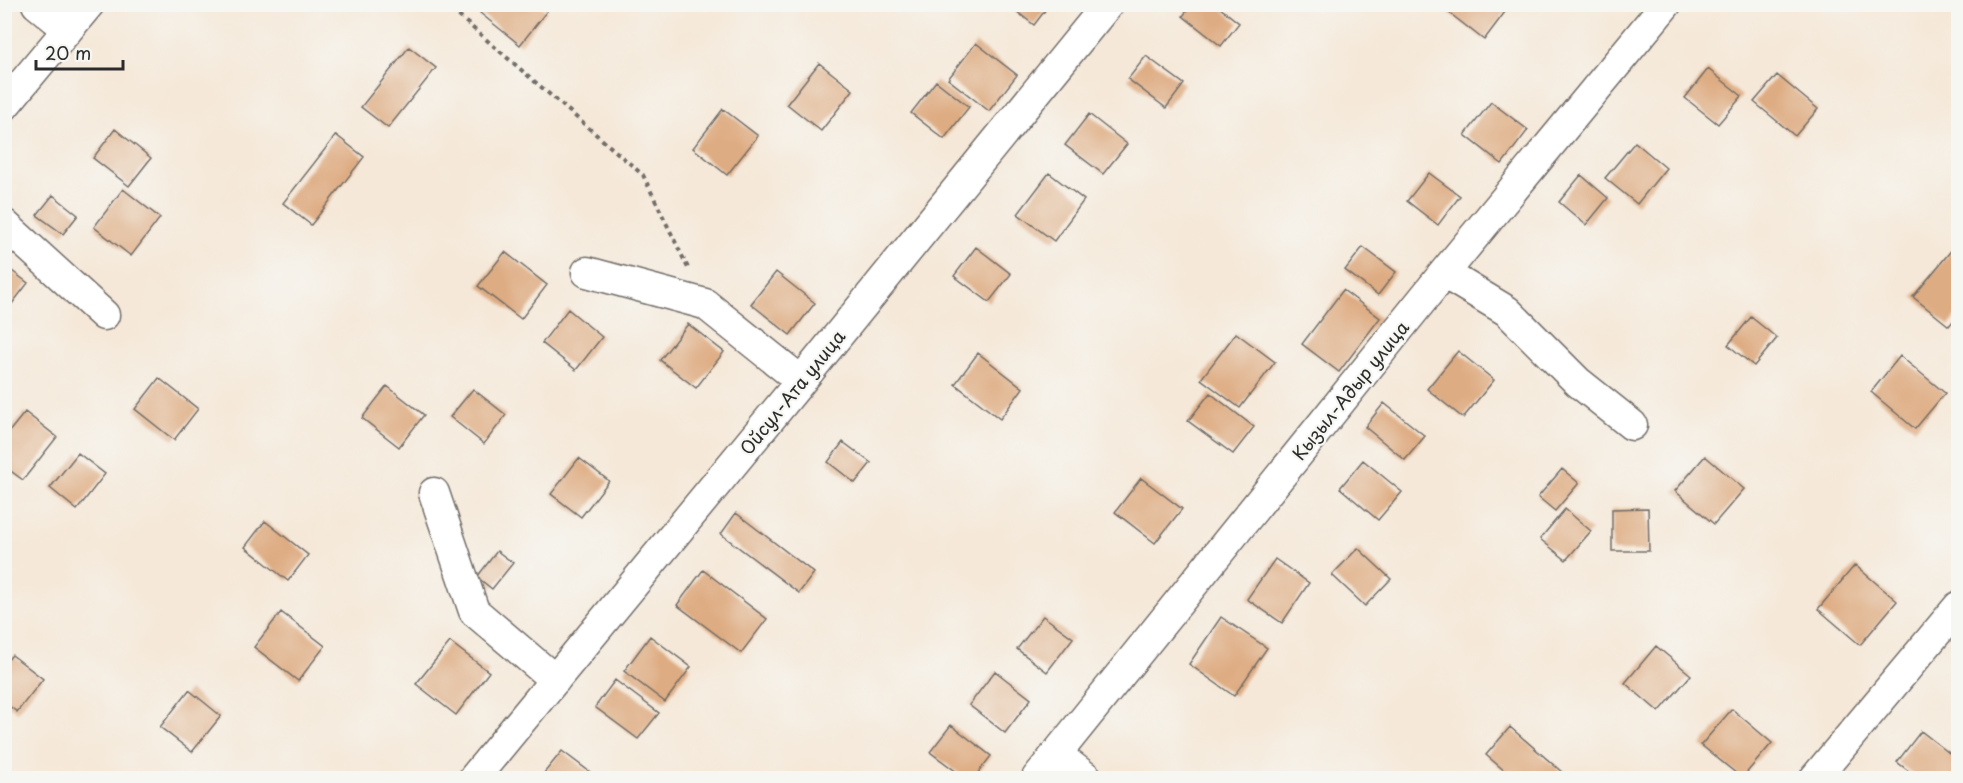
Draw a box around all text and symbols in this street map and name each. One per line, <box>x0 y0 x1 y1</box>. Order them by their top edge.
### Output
scale bar <box>36 33 123 71</box>
text: 20 m <box>45 39 91 66</box>
street label: Кызыл-Адыр улица <box>1285 314 1415 466</box>
street label: Ойсул-Ата улица <box>733 323 851 460</box>

